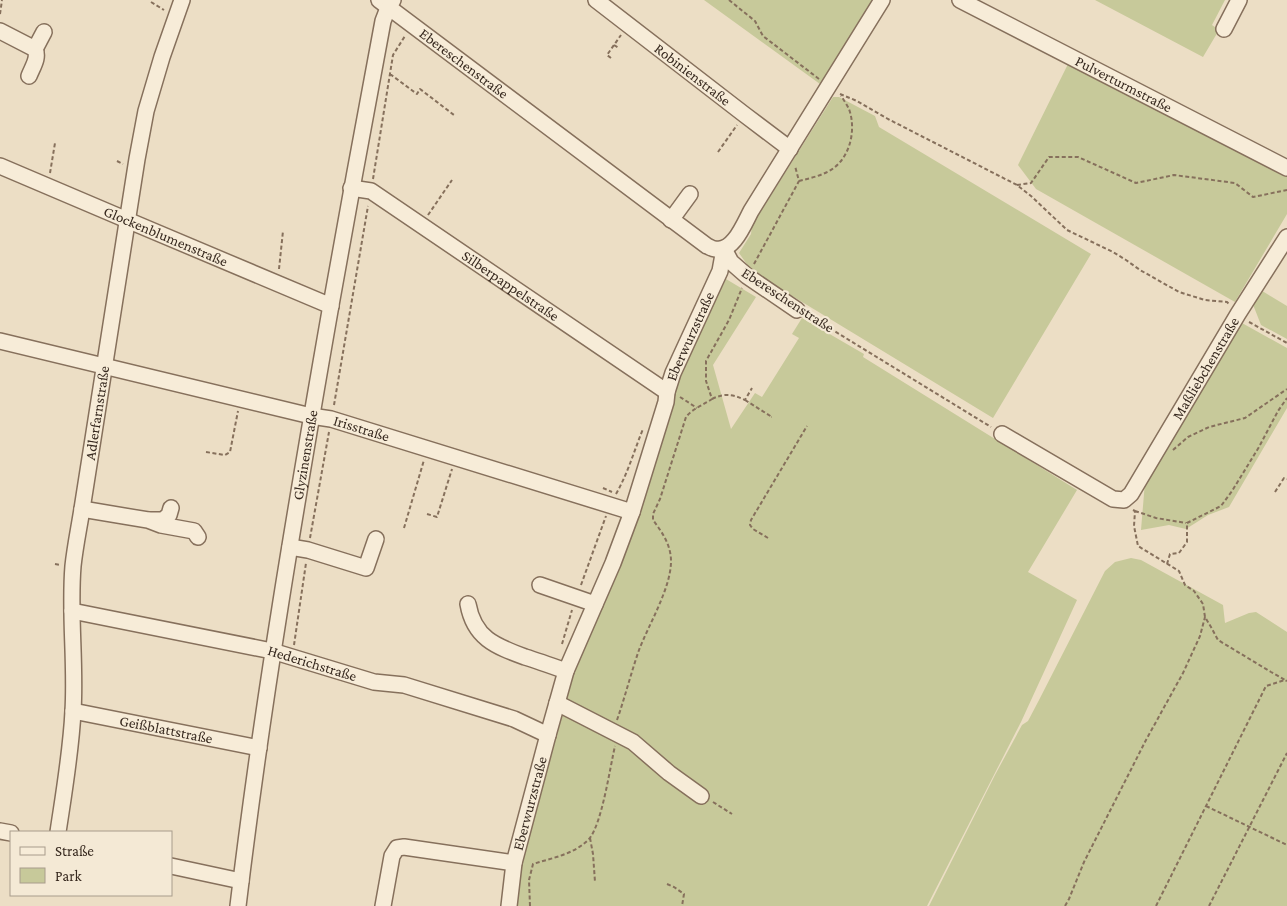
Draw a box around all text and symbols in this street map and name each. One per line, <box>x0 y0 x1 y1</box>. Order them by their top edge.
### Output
street label: Ebereschenstraße <box>416 25 512 102</box>
street label: Robinienstraße <box>651 40 734 109</box>
street label: Pulverturmstraße <box>1073 53 1175 116</box>
street label: Glockenblumenstraße <box>101 203 230 270</box>
street label: Silberpappelstraße <box>459 247 562 325</box>
street label: Ebereschenstraße <box>739 264 837 336</box>
street label: Eberwurzstraße <box>663 289 718 383</box>
street label: Maßliebchenstraße <box>1169 314 1243 423</box>
street label: Adlerfarnstraße <box>82 364 112 461</box>
street label: Glyzinenstraße <box>290 408 321 501</box>
street label: Irisstraße <box>332 412 392 445</box>
street label: Hederichstraße <box>266 642 359 684</box>
street label: Geißblattstraße <box>118 712 214 747</box>
street label: Eberwurzstraße <box>510 754 550 852</box>
legend <box>10 831 172 896</box>
text: Straße <box>55 843 94 859</box>
text: Park <box>55 868 82 884</box>

